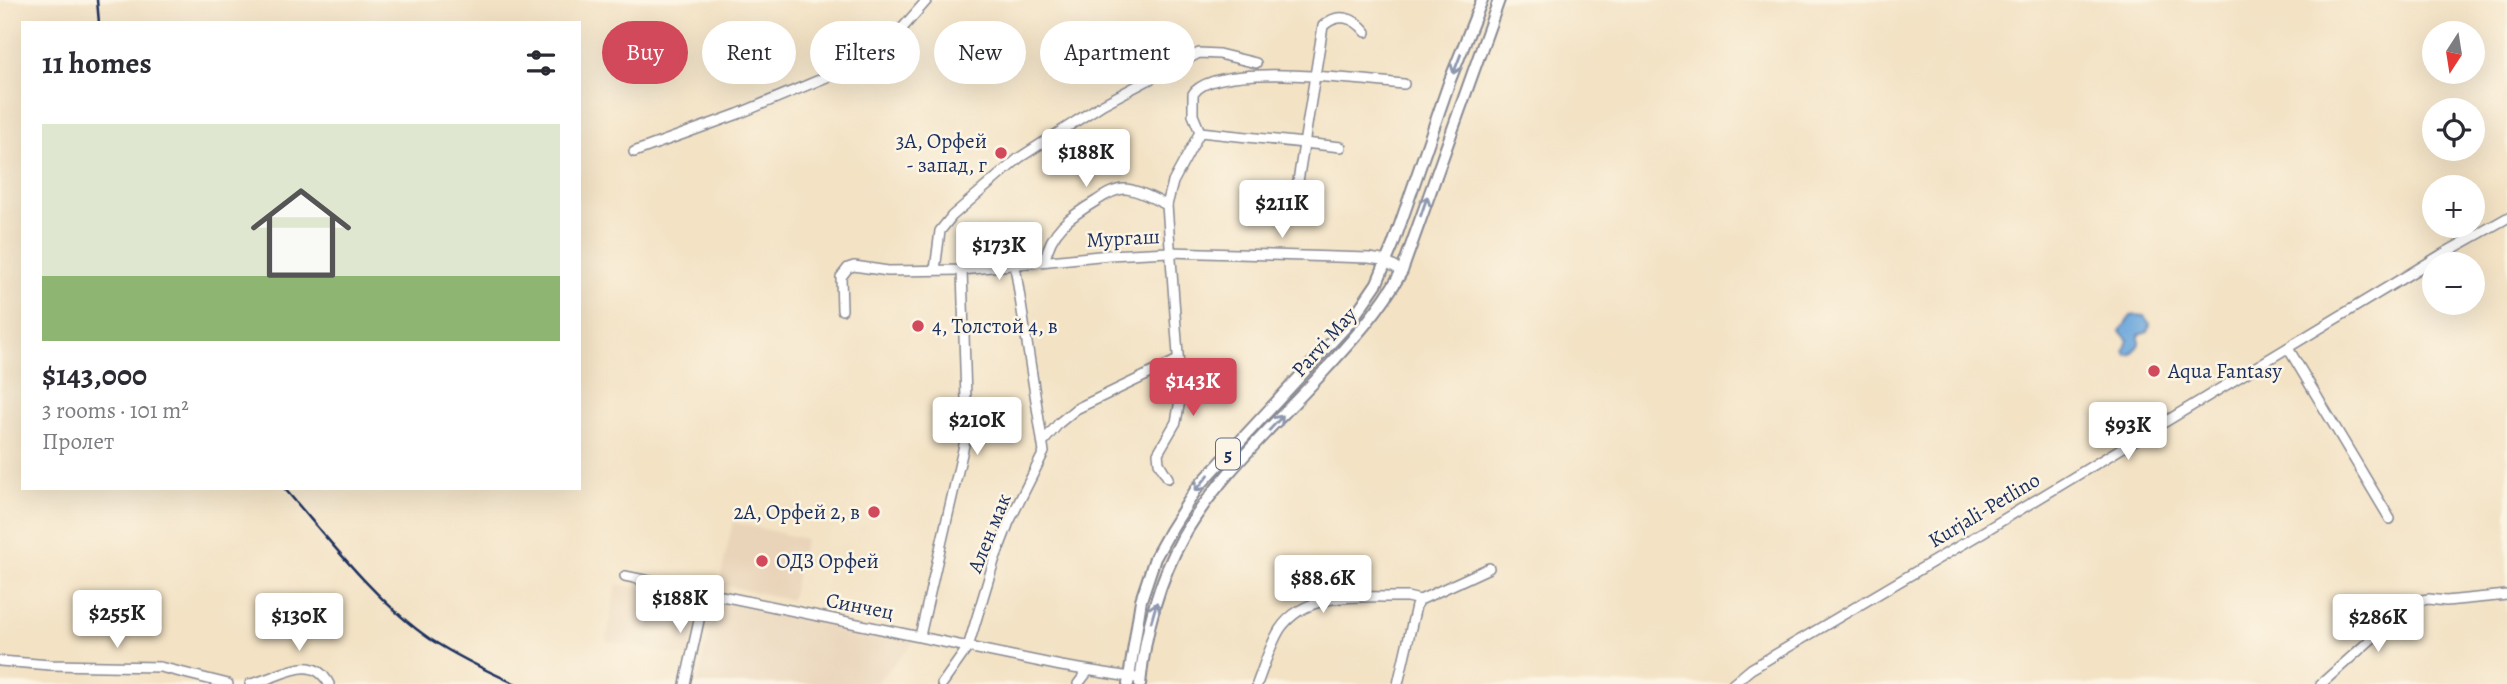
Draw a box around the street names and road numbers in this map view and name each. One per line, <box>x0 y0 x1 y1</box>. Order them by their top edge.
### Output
street label: Мургаш <box>1086 222 1160 254</box>
street label: Parvi May <box>1285 301 1363 383</box>
road number: 5 <box>1216 438 1240 470</box>
street label: Kurjali-Petlino <box>1923 466 2045 554</box>
street label: Ален мак <box>960 489 1018 578</box>
street label: Синчец <box>824 586 896 626</box>

